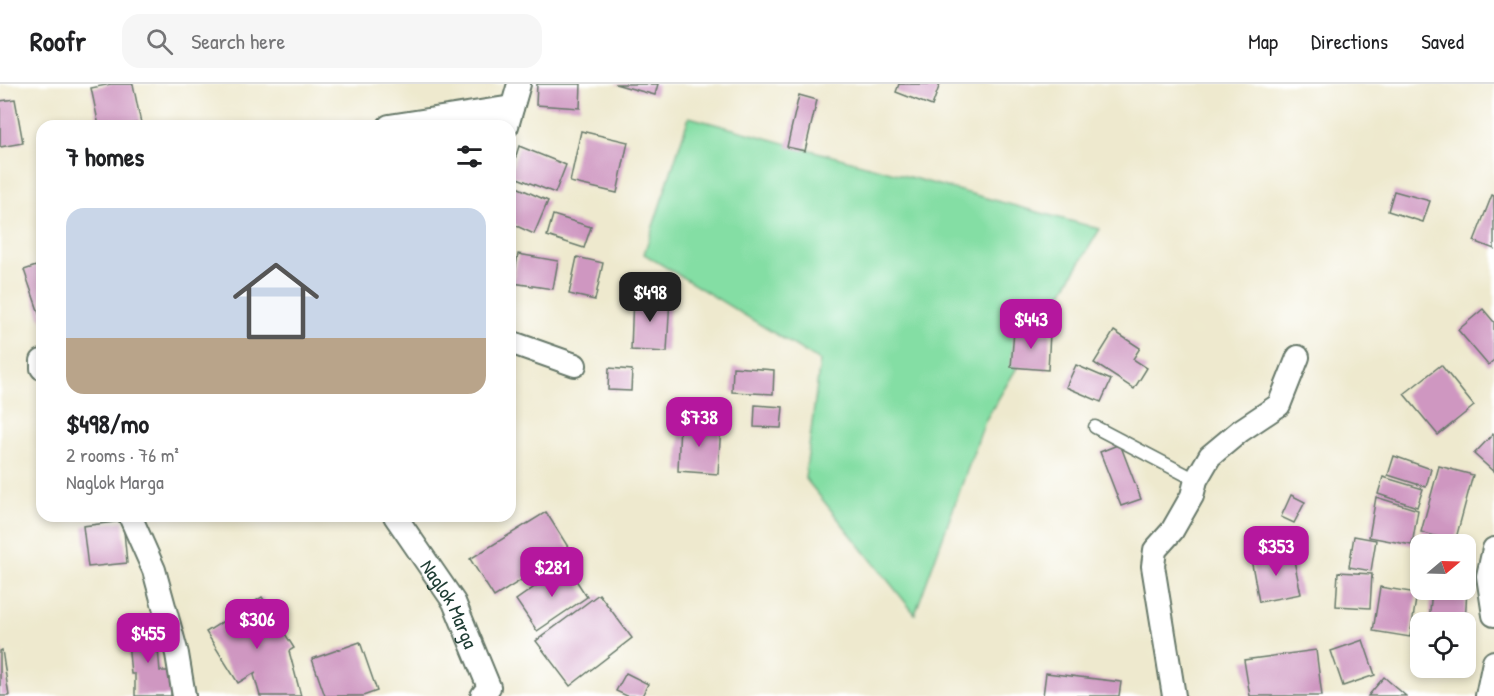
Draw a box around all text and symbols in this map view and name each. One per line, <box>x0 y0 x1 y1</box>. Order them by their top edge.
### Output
search box <box>122 14 542 68</box>
text: Roofr <box>30 22 86 60</box>
icon: search <box>143 25 176 58</box>
text: Search here <box>191 26 285 56</box>
text: Map <box>1248 27 1278 56</box>
text: Directions <box>1311 27 1388 56</box>
text: Saved <box>1421 27 1464 56</box>
text: 7 homes <box>66 139 144 174</box>
icon: filters <box>453 140 486 173</box>
icon: home <box>222 247 330 355</box>
pin: $498 <box>614 272 686 323</box>
text: $498 <box>633 278 667 305</box>
pin: $443 <box>995 299 1067 350</box>
text: $443 <box>1014 305 1048 332</box>
pin: $738 <box>663 397 735 448</box>
text: $738 <box>680 403 718 430</box>
text: $498/mo <box>66 406 149 441</box>
text: 2 rooms · 76 m² <box>66 441 179 468</box>
text: Naglok Marga <box>66 468 164 495</box>
pin: $353 <box>1240 526 1312 577</box>
text: $353 <box>1258 532 1294 559</box>
north arrow <box>1410 534 1476 600</box>
map controls <box>1410 534 1476 678</box>
pin: $281 <box>516 547 588 598</box>
text: $281 <box>534 553 570 580</box>
street label: Naglok Marga <box>415 554 485 652</box>
pin: $306 <box>221 599 293 650</box>
text: $306 <box>239 605 275 632</box>
button: locate <box>1410 612 1476 678</box>
pin: $455 <box>112 613 184 664</box>
text: $455 <box>131 619 165 646</box>

